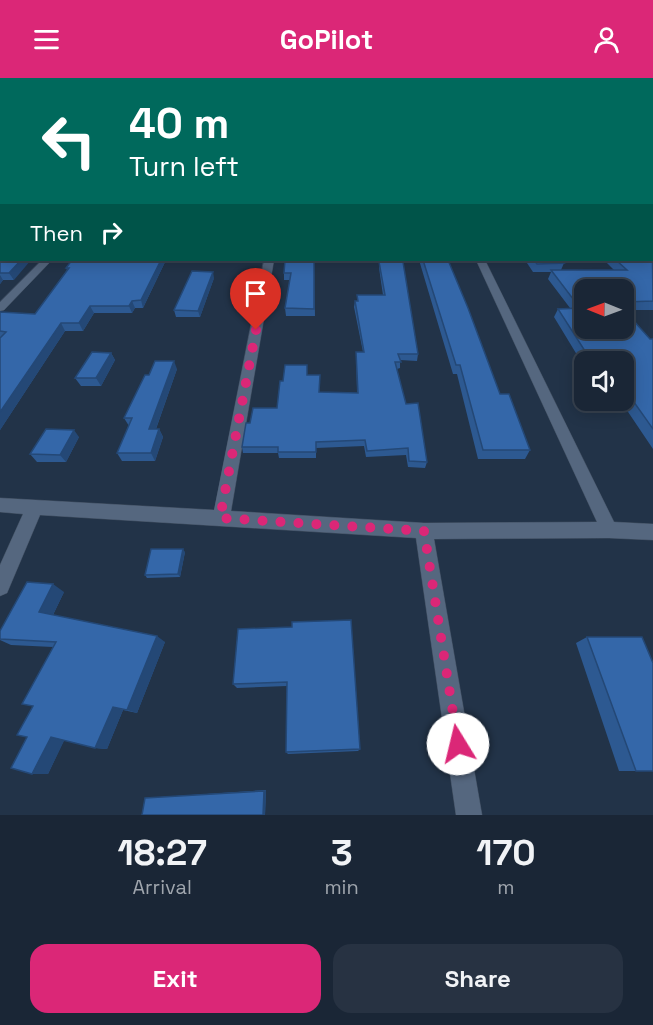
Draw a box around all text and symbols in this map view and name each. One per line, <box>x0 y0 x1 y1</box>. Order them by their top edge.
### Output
text: GoPilot <box>280 22 373 57</box>
icon: menu <box>30 23 63 56</box>
icon: person <box>590 23 623 56</box>
text: 40 m <box>129 97 229 150</box>
icon: left <box>30 102 108 180</box>
text: Turn left <box>129 149 239 184</box>
icon: right <box>95 216 128 249</box>
text: Then <box>30 219 83 247</box>
pin <box>230 268 281 330</box>
icon: arrive <box>239 277 272 310</box>
north arrow <box>574 279 634 339</box>
map controls <box>574 279 634 411</box>
button: sound <box>574 351 634 411</box>
position arrow <box>426 712 490 776</box>
text: 18:27 <box>117 830 207 876</box>
text: 3 <box>331 830 353 876</box>
text: 170 <box>476 830 536 876</box>
text: Arrival <box>132 874 192 900</box>
text: min <box>324 874 359 900</box>
text: m <box>497 874 514 900</box>
button: Exit <box>30 944 321 1013</box>
button: Share <box>333 944 623 1013</box>

